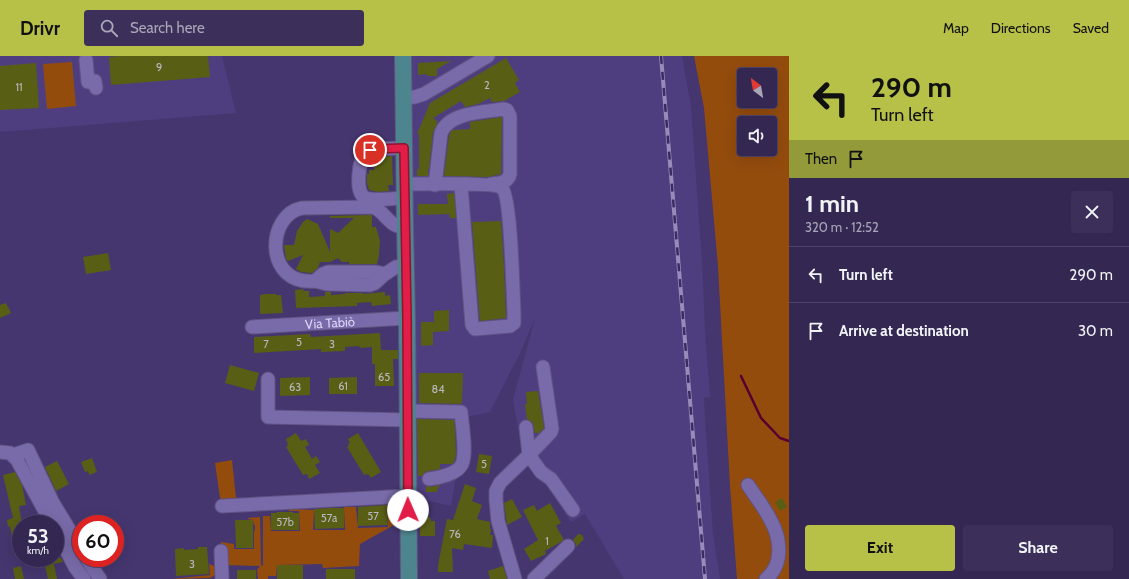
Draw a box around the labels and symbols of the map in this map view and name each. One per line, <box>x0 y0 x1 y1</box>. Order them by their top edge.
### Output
house number: 9 <box>156 60 162 74</box>
north arrow <box>737 68 777 108</box>
house number: 2 <box>484 78 490 92</box>
house number: 11 <box>15 80 23 94</box>
pin <box>353 133 387 167</box>
street label: Via Tabiò <box>304 313 355 332</box>
house number: 5 <box>296 335 302 349</box>
house number: 7 <box>263 337 269 351</box>
house number: 3 <box>329 337 335 351</box>
house number: 65 <box>378 370 390 384</box>
house number: 61 <box>338 379 348 393</box>
house number: 63 <box>289 380 301 394</box>
house number: 84 <box>431 382 445 396</box>
house number: 5 <box>481 457 487 471</box>
position arrow <box>387 489 429 531</box>
house number: 57 <box>367 509 379 523</box>
house number: 57a <box>321 511 338 525</box>
speed limit sign: 60 <box>72 515 124 567</box>
house number: 57b <box>276 515 294 529</box>
house number: 76 <box>449 527 461 541</box>
house number: 1 <box>545 534 549 548</box>
house number: 3 <box>189 557 195 571</box>

